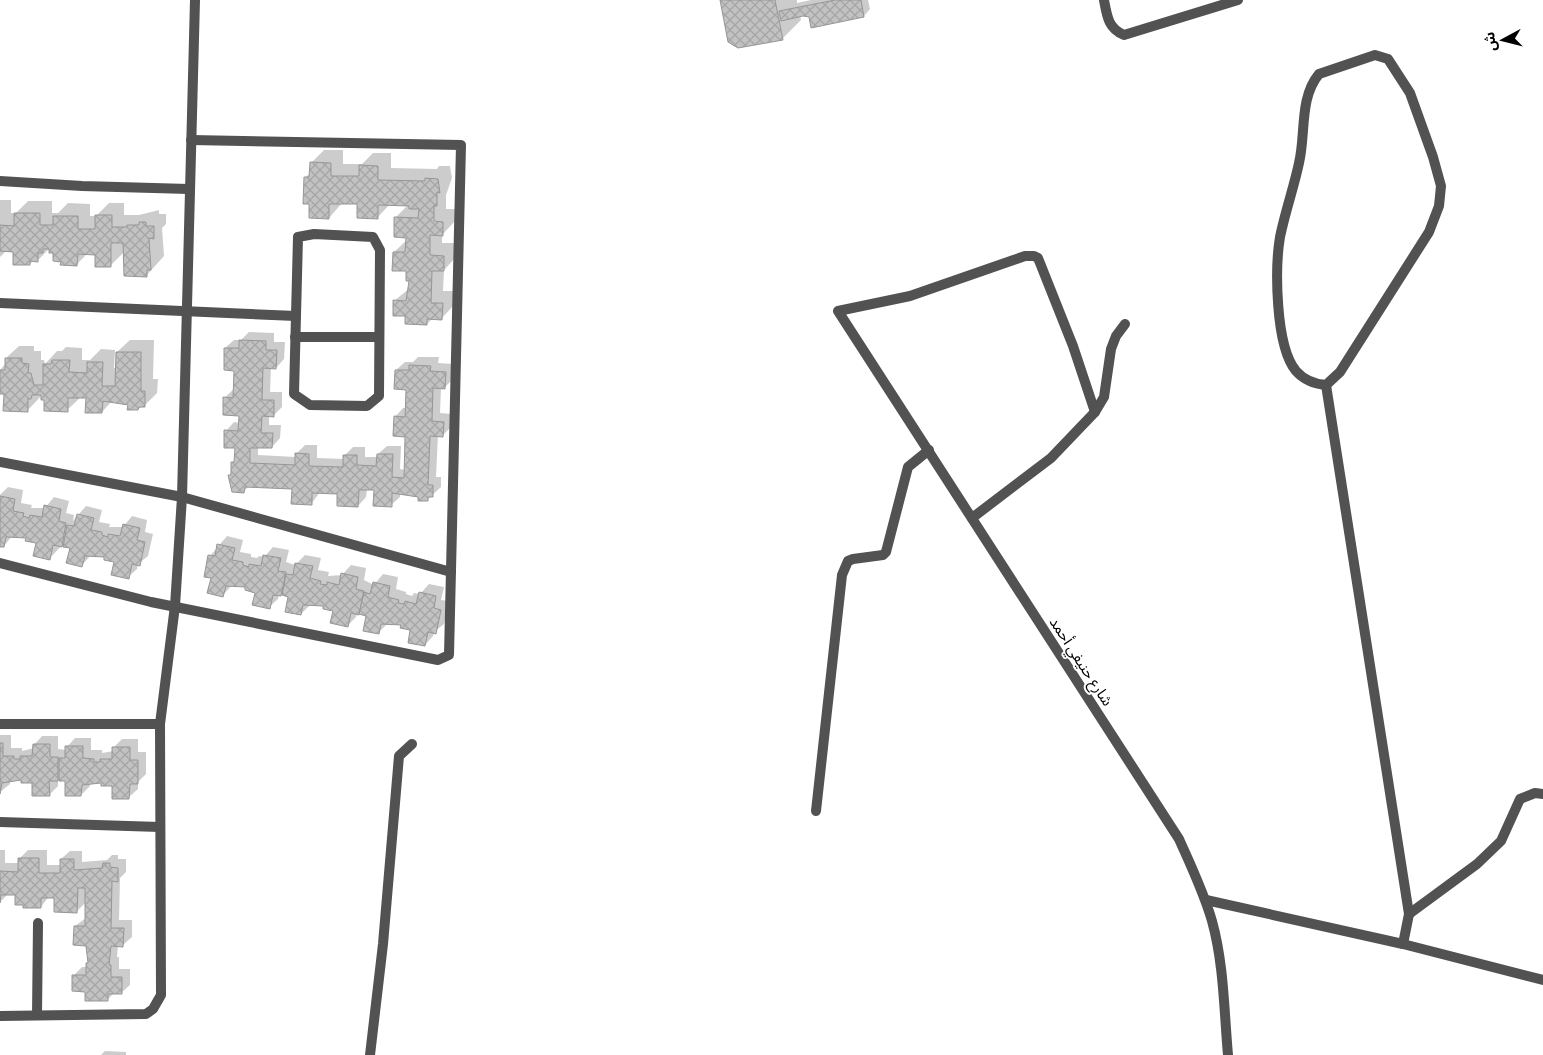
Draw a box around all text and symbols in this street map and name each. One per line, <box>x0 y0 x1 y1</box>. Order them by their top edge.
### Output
north arrow <box>1478 15 1528 65</box>
text: ش <box>1480 31 1499 52</box>
street label: شارع حنيفي أحمد <box>1043 613 1118 711</box>

